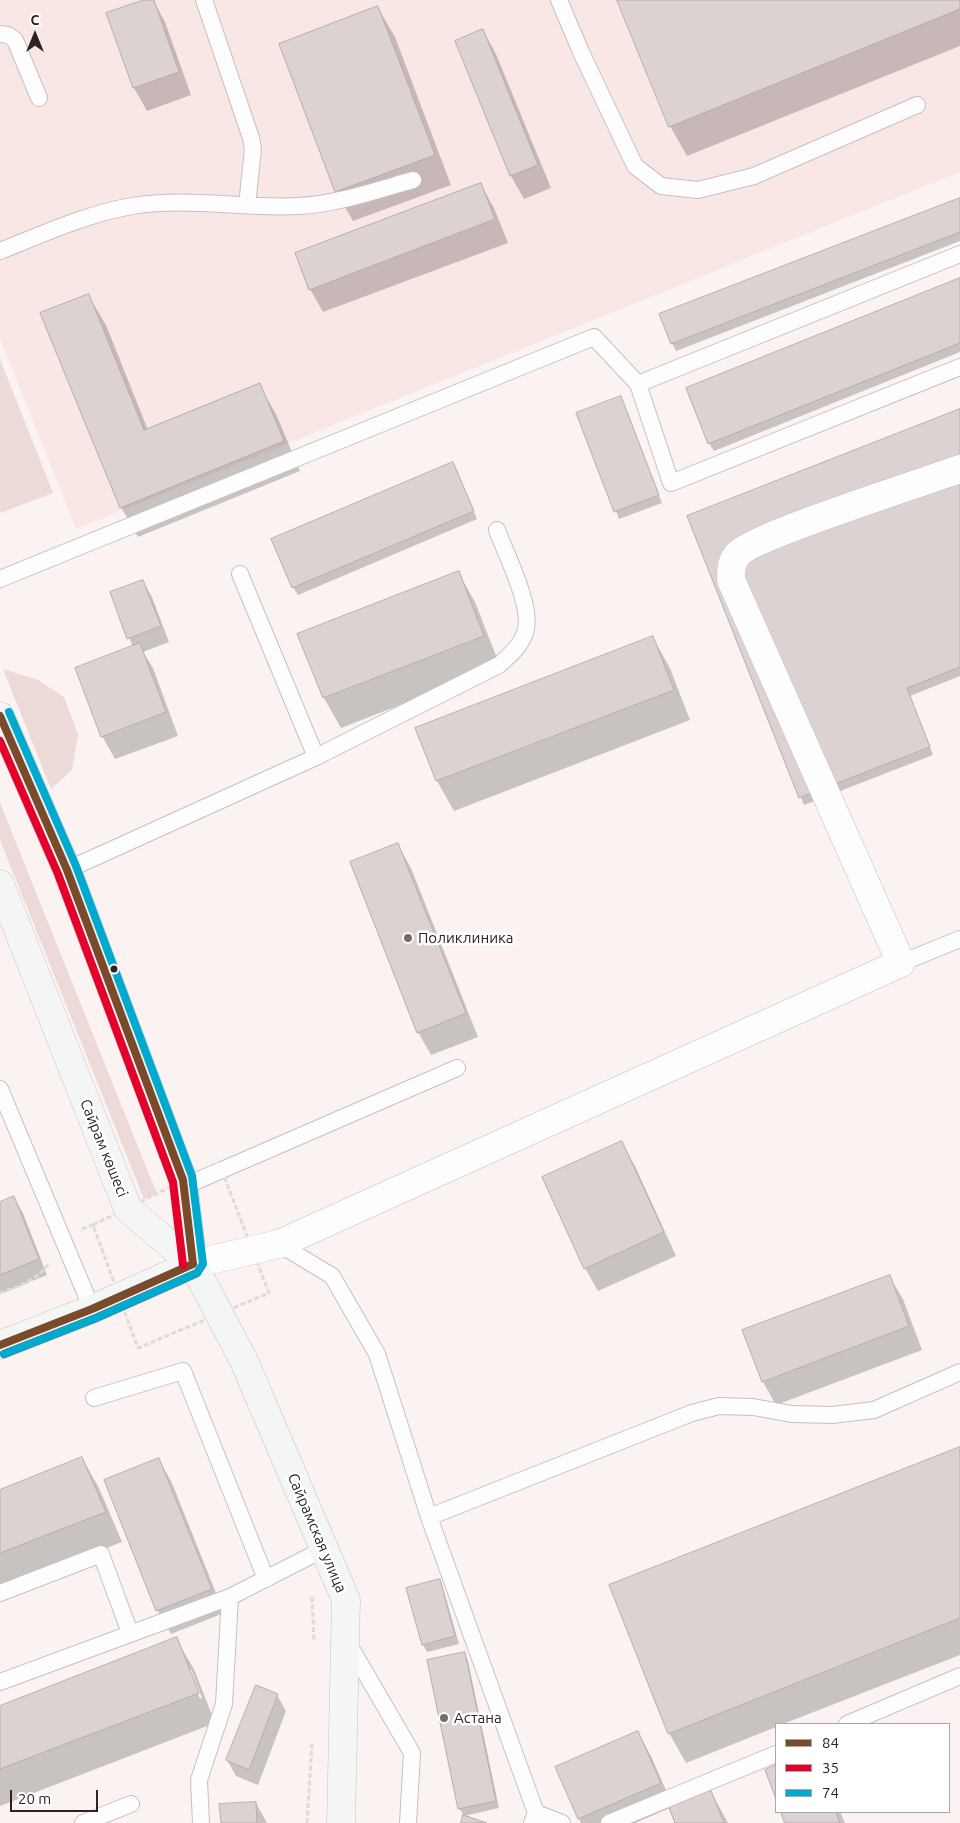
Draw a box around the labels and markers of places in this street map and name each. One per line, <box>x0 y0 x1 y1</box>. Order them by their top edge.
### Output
place label: Поликлиника <box>418 929 514 947</box>
marker: Поликлиника <box>402 932 414 944</box>
unlabelled marker <box>109 964 119 974</box>
place label: Астана <box>454 1709 502 1727</box>
marker: Астана <box>438 1712 450 1724</box>

